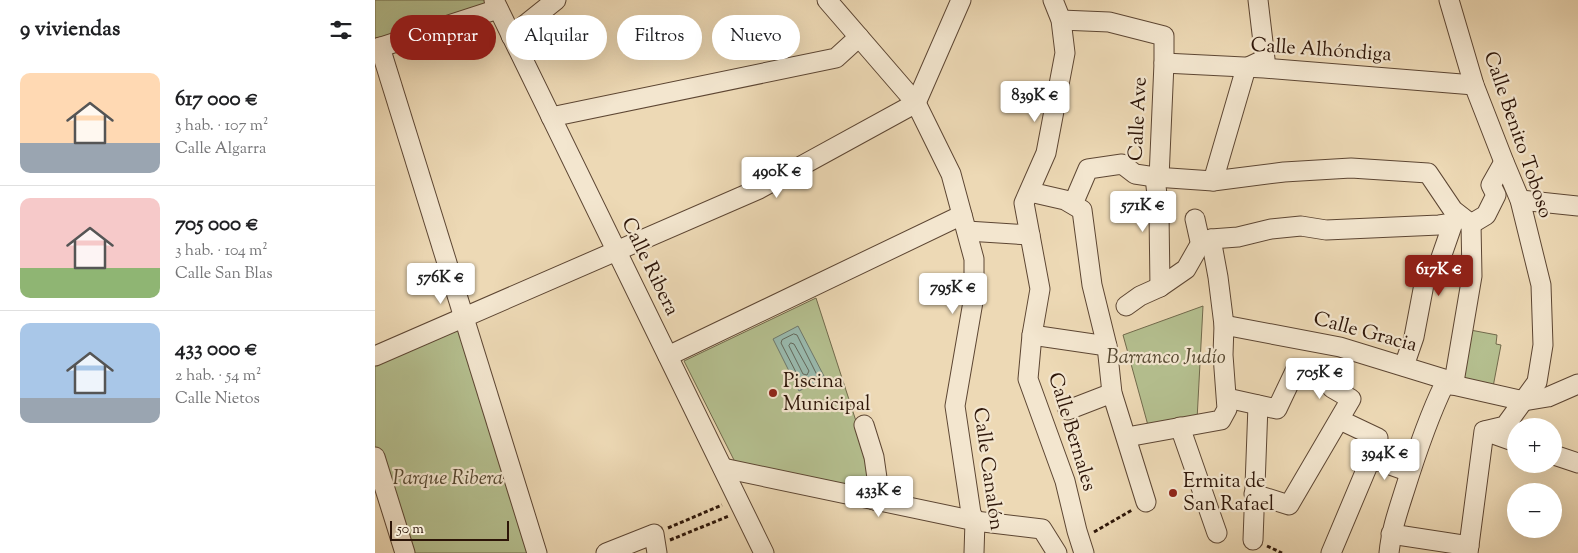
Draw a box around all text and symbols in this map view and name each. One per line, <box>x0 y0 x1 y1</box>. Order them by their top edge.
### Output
text: 9 viviendas <box>20 15 120 45</box>
chip: Comprar <box>390 15 496 60</box>
chip: Alquilar <box>506 15 607 60</box>
chip: Filtros <box>617 15 702 60</box>
chip: Nuevo <box>712 15 800 60</box>
icon: filters <box>327 16 355 44</box>
street label: Calle Alhóndiga <box>1249 32 1393 70</box>
street label: Calle Benito Toboso <box>1475 48 1559 222</box>
street label: Calle Ave <box>1122 76 1156 162</box>
pin: 839K € <box>994 80 1076 123</box>
text: 617 000 € <box>175 85 258 115</box>
text: 839K € <box>1012 85 1058 108</box>
icon: home <box>60 93 120 153</box>
text: 3 hab. · 107 m² <box>175 115 268 138</box>
text: Calle Algarra <box>175 138 266 161</box>
pin: 490K € <box>736 156 818 199</box>
text: 490K € <box>753 161 801 184</box>
pin: 571K € <box>1102 190 1184 233</box>
text: 571K € <box>1121 195 1165 218</box>
text: 705 000 € <box>175 210 259 240</box>
street label: Calle Ribera <box>613 213 685 321</box>
icon: home <box>60 218 120 278</box>
text: 3 hab. · 104 m² <box>175 240 268 263</box>
pin: 617K € <box>1398 254 1480 297</box>
text: 617K € <box>1416 259 1462 282</box>
pin: 576K € <box>400 262 482 305</box>
text: Calle San Blas <box>175 263 273 286</box>
text: 576K € <box>418 267 464 290</box>
pin: 795K € <box>912 272 994 315</box>
text: 795K € <box>930 277 976 300</box>
street label: Calle Gracia <box>1310 305 1420 361</box>
text: 433 000 € <box>175 335 258 365</box>
icon: home <box>60 343 120 403</box>
park label: Barranco Judío <box>1106 344 1226 373</box>
pin: 705K € <box>1279 358 1361 400</box>
text: 705K € <box>1297 362 1343 385</box>
text: 2 hab. · 54 m² <box>175 365 261 388</box>
place label: Piscina Municipal <box>783 368 871 420</box>
street label: Calle Bernales <box>1039 369 1103 495</box>
marker: Piscina Municipal <box>767 387 779 399</box>
text: Calle Nietos <box>175 388 260 411</box>
street label: Calle Canalón <box>964 406 1010 533</box>
map controls <box>1507 418 1562 538</box>
button: + <box>1507 418 1562 473</box>
pin: 394K € <box>1344 438 1426 481</box>
text: 394K € <box>1362 443 1408 466</box>
park label: Parque Ribera <box>393 465 503 494</box>
place label: Ermita de San Rafael <box>1183 468 1275 520</box>
pin: 433K € <box>838 476 920 518</box>
text: 433K € <box>856 480 902 503</box>
button: − <box>1507 483 1562 538</box>
marker: Ermita de San Rafael <box>1167 487 1179 499</box>
scale bar <box>390 518 509 541</box>
text: 50 m <box>397 520 424 540</box>

